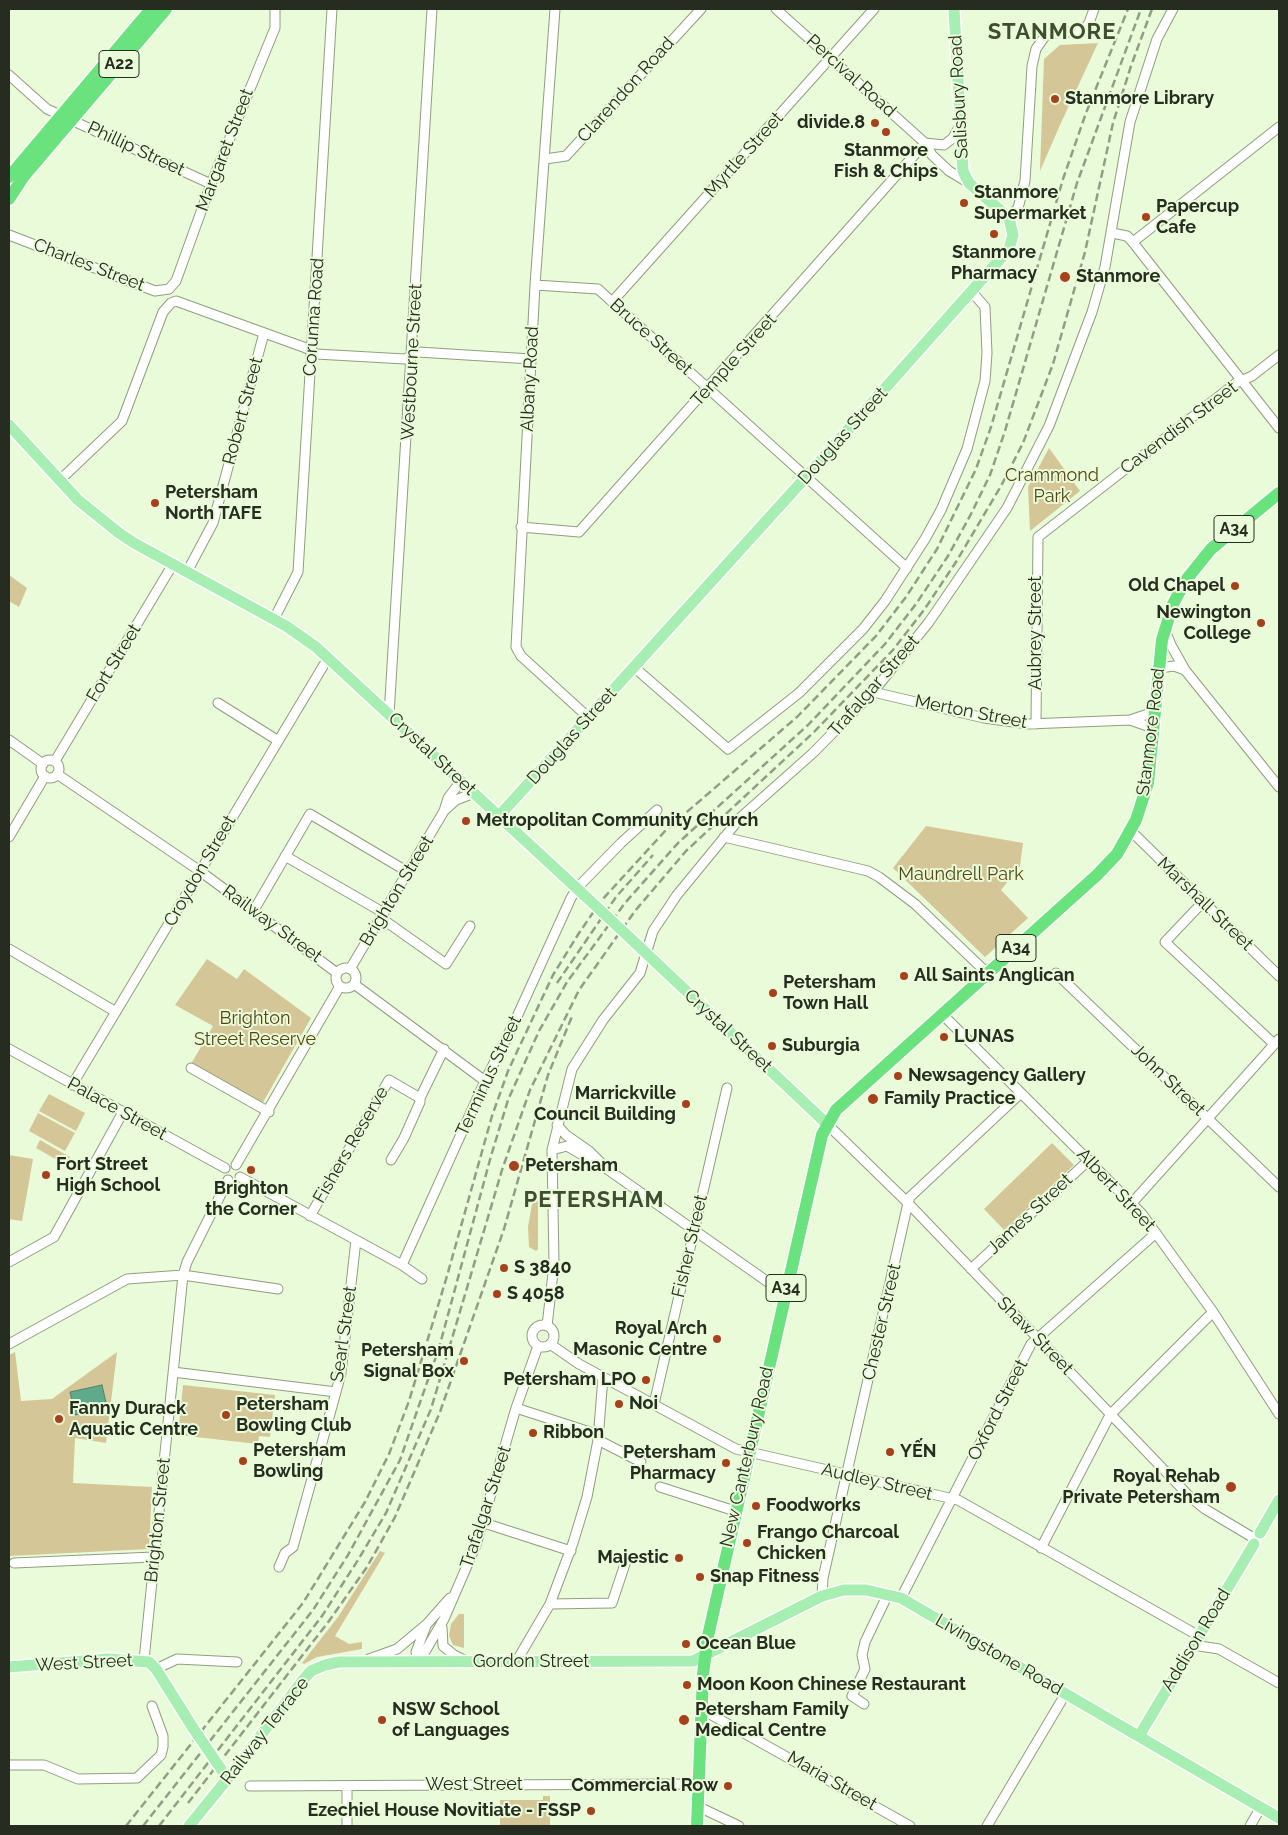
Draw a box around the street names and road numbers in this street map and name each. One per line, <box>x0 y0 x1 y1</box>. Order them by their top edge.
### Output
street label: Percival Road <box>802 30 900 122</box>
street label: Clarendon Road <box>573 33 679 147</box>
street label: Salisbury Road <box>945 35 973 159</box>
road number: A22 <box>99 51 139 78</box>
street label: Margaret Street <box>192 86 258 214</box>
street label: Myrtle Street <box>700 108 788 202</box>
street label: Phillip Street <box>84 117 188 181</box>
street label: Charles Street <box>30 234 148 296</box>
street label: Corunna Road <box>299 257 329 377</box>
street label: Westbourne Street <box>397 283 427 441</box>
street label: Bruce Street <box>605 294 697 380</box>
street label: Temple Street <box>687 309 781 411</box>
street label: Albany Road <box>516 326 544 432</box>
street label: Robert Street <box>218 355 268 467</box>
street label: Cavendish Street <box>1116 377 1242 479</box>
street label: Douglas Street <box>794 383 892 489</box>
road number: A34 <box>1214 516 1254 542</box>
street label: Aubrey Street <box>1025 576 1047 690</box>
street label: Fort Street <box>82 620 146 706</box>
street label: Trafalgar Street <box>824 631 924 741</box>
street label: Stanmore Road <box>1132 667 1170 797</box>
street label: Douglas Street <box>523 683 621 789</box>
street label: Merton Street <box>913 691 1029 733</box>
street label: Crystal Street <box>384 708 480 800</box>
street label: Croydon Street <box>159 811 241 931</box>
street label: Brighton Street <box>355 832 439 950</box>
street label: Marshall Street <box>1153 853 1257 955</box>
street label: Railway Street <box>218 881 326 967</box>
road number: A34 <box>996 934 1036 961</box>
street label: Crystal Street <box>680 985 776 1077</box>
street label: Terminus Street <box>452 1012 526 1140</box>
street label: John Street <box>1126 1039 1210 1121</box>
street label: Palace Street <box>63 1073 171 1145</box>
street label: Fishers Reserve <box>309 1083 393 1207</box>
street label: Albert Street <box>1072 1144 1160 1236</box>
street label: James Street <box>983 1169 1077 1259</box>
street label: Fisher Street <box>668 1192 712 1300</box>
street label: Chester Street <box>858 1261 906 1383</box>
road number: A34 <box>766 1275 806 1302</box>
street label: Searl Street <box>327 1284 361 1384</box>
street label: Shaw Street <box>992 1293 1078 1379</box>
street label: Oxford Street <box>963 1356 1033 1464</box>
street label: New Canterbury Road <box>716 1365 778 1549</box>
street label: Trafalgar Street <box>456 1443 516 1571</box>
street label: Brighton Street <box>141 1457 175 1583</box>
street label: Audley Street <box>819 1459 935 1505</box>
street label: Addison Road <box>1157 1585 1235 1695</box>
street label: Livingstone Road <box>931 1610 1067 1700</box>
street label: West Street <box>35 1650 133 1676</box>
street label: Gordon Street <box>473 1651 589 1673</box>
street label: Railway Terrace <box>216 1673 314 1789</box>
street label: Maria Street <box>783 1747 881 1815</box>
street label: West Street <box>425 1774 523 1796</box>

